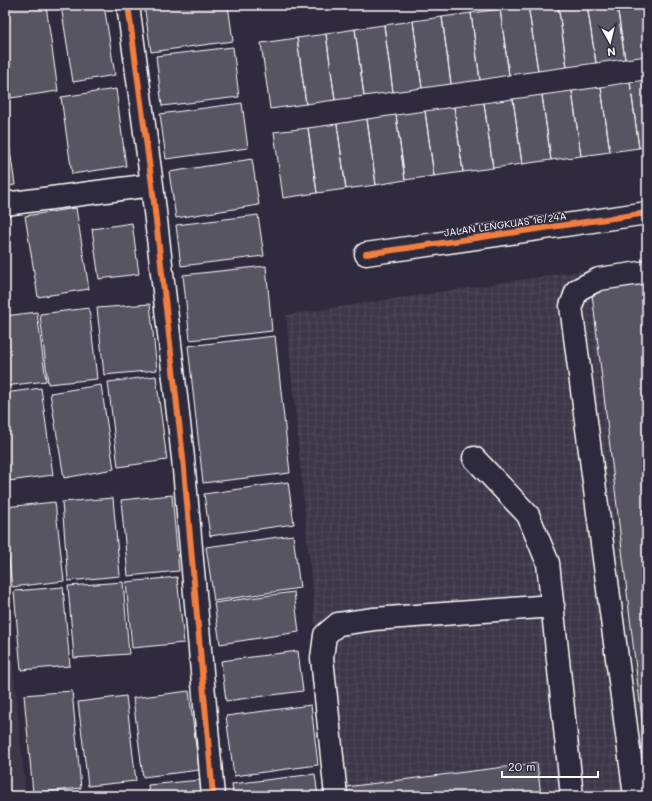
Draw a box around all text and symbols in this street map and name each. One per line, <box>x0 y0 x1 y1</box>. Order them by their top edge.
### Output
north arrow <box>590 22 630 62</box>
text: N <box>606 44 617 60</box>
street label: JALAN LENGKUAS 16/24A <box>443 208 567 240</box>
scale bar <box>502 753 598 779</box>
text: 20 m <box>508 758 536 774</box>

